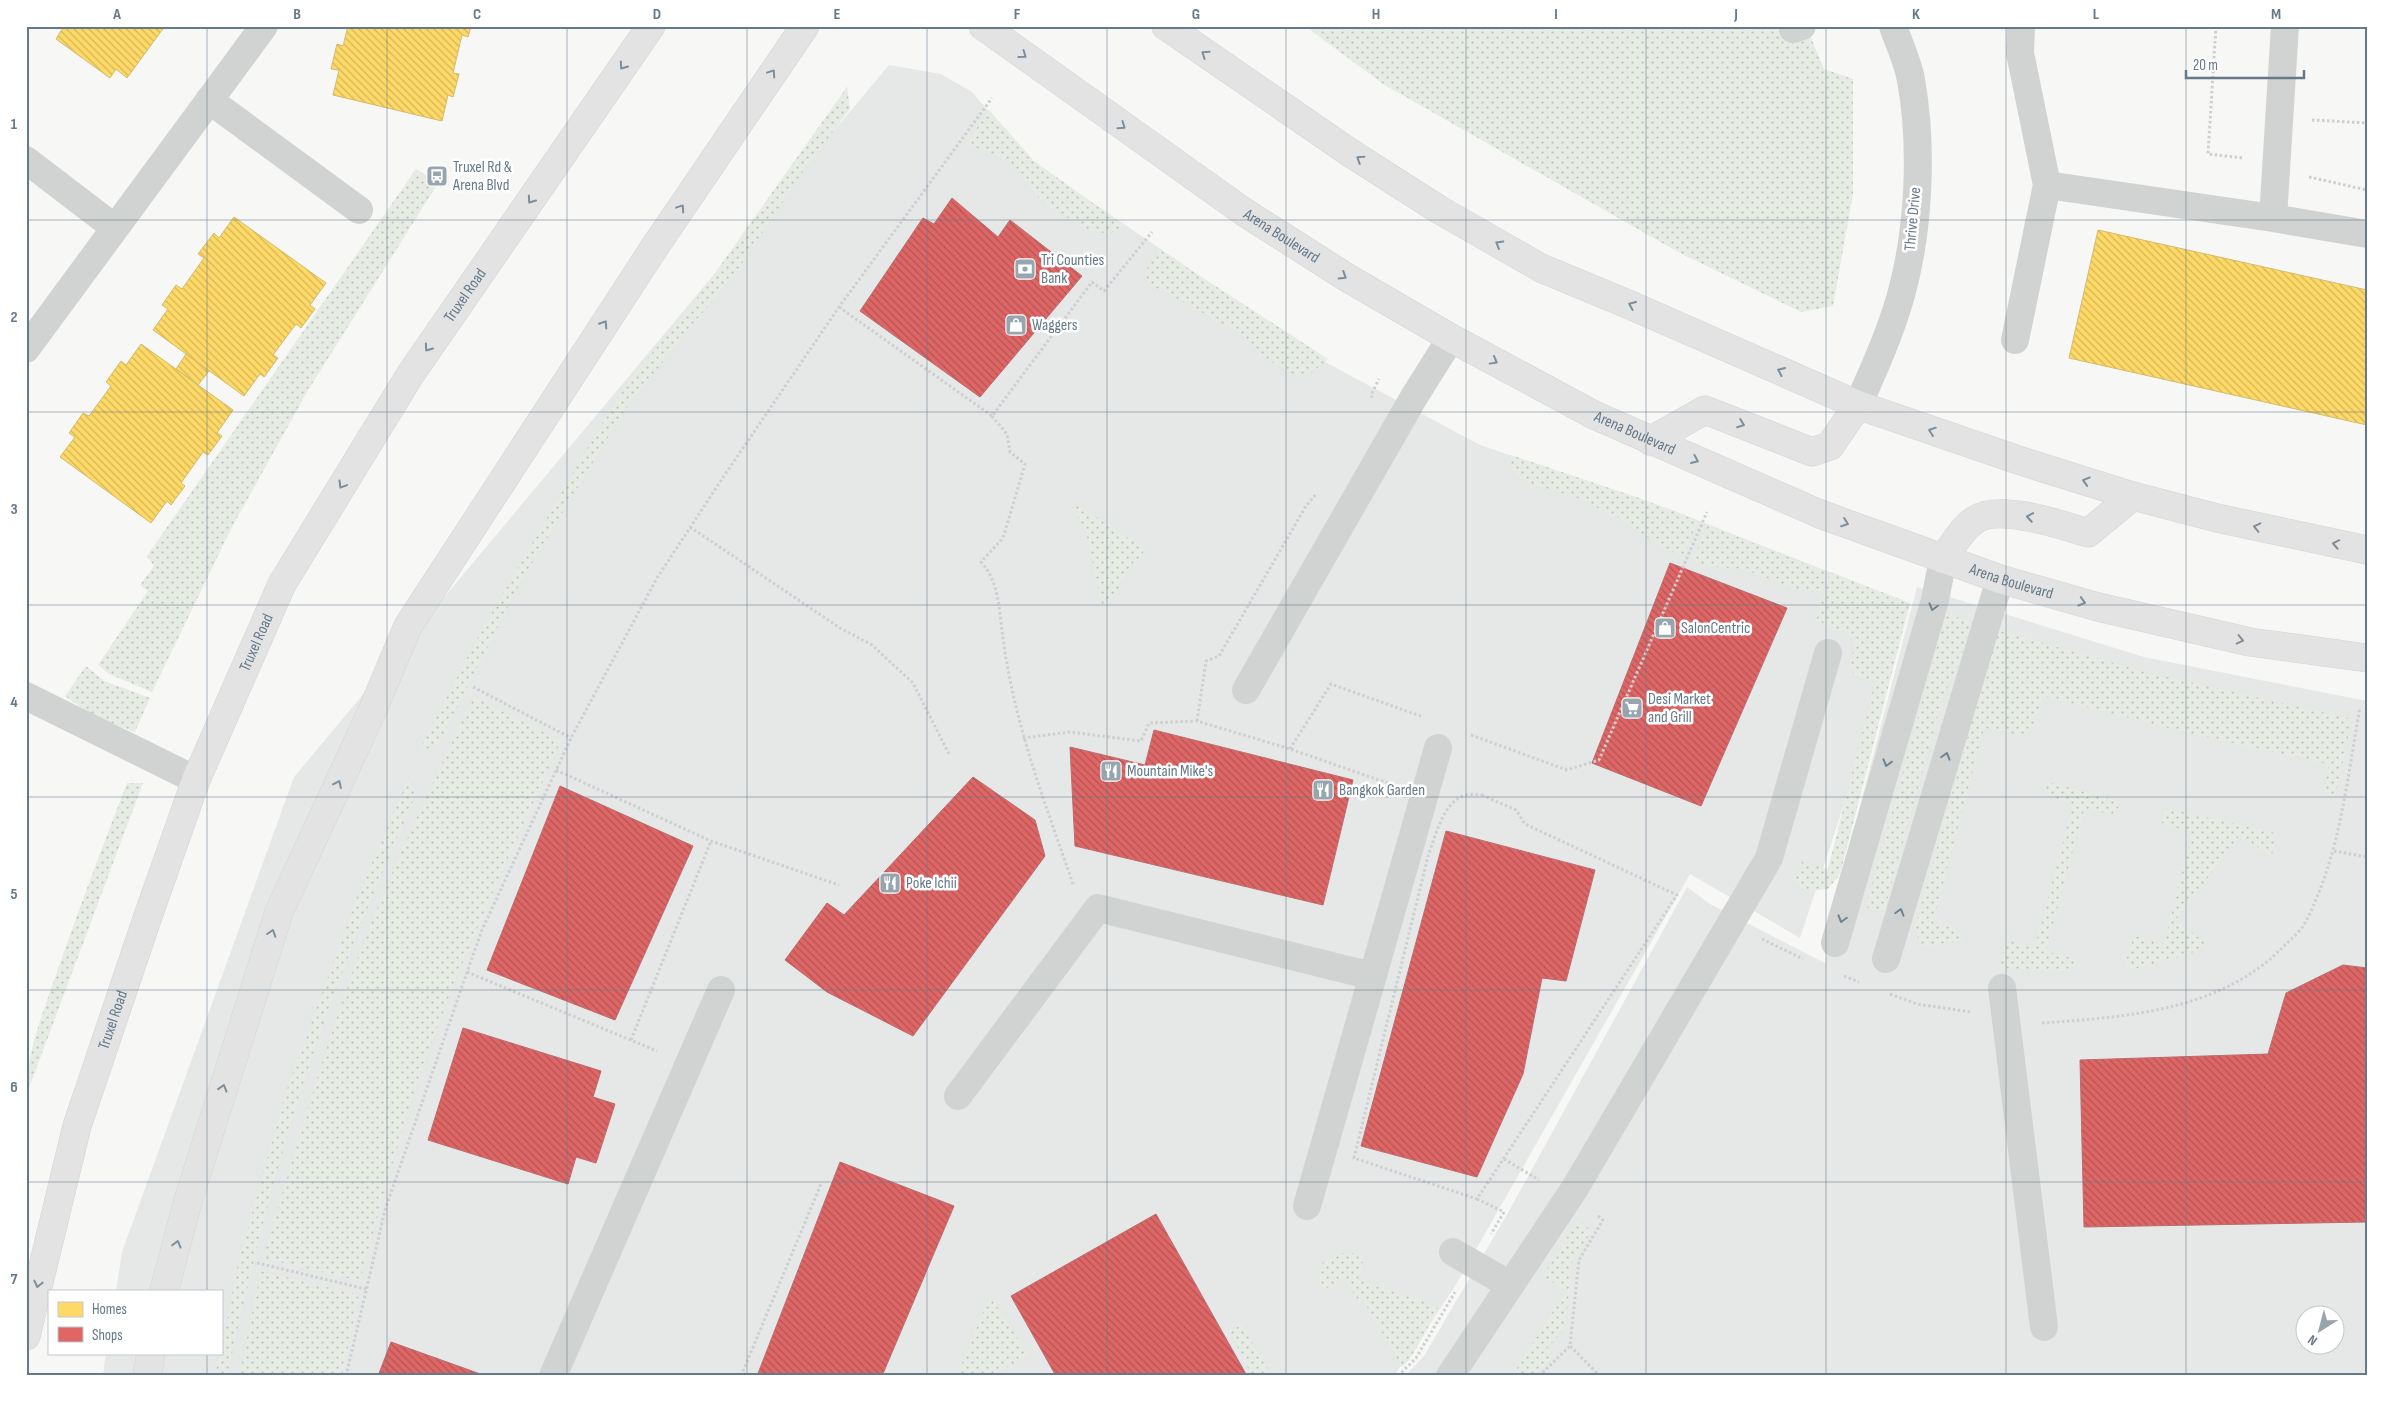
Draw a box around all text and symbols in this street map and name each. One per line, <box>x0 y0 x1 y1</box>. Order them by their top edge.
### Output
text: A <box>112 5 121 24</box>
text: B <box>293 5 301 24</box>
text: C <box>473 5 481 24</box>
text: D <box>653 5 661 24</box>
text: E <box>834 5 841 24</box>
text: F <box>1014 5 1021 24</box>
text: G <box>1192 5 1200 24</box>
text: H <box>1372 5 1380 24</box>
text: I <box>1554 5 1558 24</box>
text: J <box>1733 5 1738 24</box>
text: K <box>1912 5 1920 24</box>
text: L <box>2093 5 2100 24</box>
text: M <box>2271 5 2281 24</box>
scale bar <box>2186 48 2303 80</box>
one-way arrow <box>1017 49 1027 58</box>
one-way arrow <box>1201 51 1211 60</box>
text: 20 m <box>2193 56 2218 75</box>
one-way arrow <box>620 61 630 70</box>
one-way arrow <box>766 70 776 79</box>
text: 1 <box>11 115 18 134</box>
one-way arrow <box>1116 120 1126 129</box>
one-way arrow <box>1357 156 1366 166</box>
place label: Truxel Rd & Arena Blvd <box>452 158 512 195</box>
bus stop icon: Truxel Rd & Arena Blvd <box>425 164 449 188</box>
street label: Thrive Drive <box>1901 186 1925 252</box>
one-way arrow <box>528 194 537 204</box>
one-way arrow <box>675 204 684 214</box>
street label: Arena Boulevard <box>1239 204 1323 267</box>
one-way arrow <box>1495 240 1504 250</box>
place label: Tri Counties Bank <box>1041 251 1105 288</box>
bank icon: Tri Counties Bank <box>1013 257 1037 281</box>
street label: Truxel Road <box>440 265 490 326</box>
one-way arrow <box>1338 269 1347 279</box>
one-way arrow <box>1628 301 1637 312</box>
text: 2 <box>10 308 18 327</box>
shop icon: Waggers <box>1004 313 1028 337</box>
place label: Waggers <box>1032 316 1078 335</box>
one-way arrow <box>598 320 607 330</box>
one-way arrow <box>425 342 434 352</box>
one-way arrow <box>1489 355 1498 365</box>
one-way arrow <box>1777 366 1786 377</box>
street label: Arena Boulevard <box>1591 406 1678 459</box>
one-way arrow <box>1736 418 1745 428</box>
one-way arrow <box>1928 426 1937 436</box>
one-way arrow <box>1690 453 1699 464</box>
one-way arrow <box>2083 477 2091 487</box>
one-way arrow <box>339 480 349 489</box>
text: 3 <box>10 500 18 519</box>
one-way arrow <box>2025 513 2034 523</box>
one-way arrow <box>1840 517 1849 527</box>
one-way arrow <box>2253 522 2262 533</box>
one-way arrow <box>2331 540 2340 550</box>
street label: Arena Boulevard <box>1966 559 2055 603</box>
one-way arrow <box>2078 596 2086 607</box>
one-way arrow <box>1928 602 1938 611</box>
street label: Truxel Road <box>235 611 277 674</box>
shop icon: SalonCentric <box>1653 616 1677 640</box>
place label: SalonCentric <box>1681 619 1750 638</box>
one-way arrow <box>2235 634 2244 645</box>
place label: Desi Market and Grill <box>1648 690 1711 727</box>
text: 4 <box>10 693 18 712</box>
supermarket icon: Desi Market and Grill <box>1620 696 1644 720</box>
one-way arrow <box>1940 753 1950 761</box>
one-way arrow <box>1883 758 1893 767</box>
restaurant icon: Mountain Mike's <box>1099 759 1123 783</box>
place label: Mountain Mike's <box>1127 762 1213 781</box>
restaurant icon: Bangkok Garden <box>1311 778 1335 802</box>
one-way arrow <box>331 781 341 790</box>
place label: Bangkok Garden <box>1339 781 1425 800</box>
restaurant icon: Poke Ichii <box>878 871 902 895</box>
place label: Poke Ichii <box>906 874 957 893</box>
text: 5 <box>10 885 18 904</box>
one-way arrow <box>1894 909 1904 917</box>
one-way arrow <box>1837 915 1848 923</box>
one-way arrow <box>267 929 277 938</box>
street label: Truxel Road <box>94 988 132 1052</box>
text: 6 <box>10 1078 18 1097</box>
one-way arrow <box>217 1084 227 1092</box>
one-way arrow <box>171 1240 181 1248</box>
text: 7 <box>11 1270 18 1289</box>
one-way arrow <box>33 1280 44 1288</box>
legend <box>48 1290 222 1354</box>
text: Homes <box>92 1300 127 1319</box>
north arrow <box>2296 1304 2346 1354</box>
text: Shops <box>92 1326 123 1345</box>
text: N <box>2305 1331 2321 1349</box>

